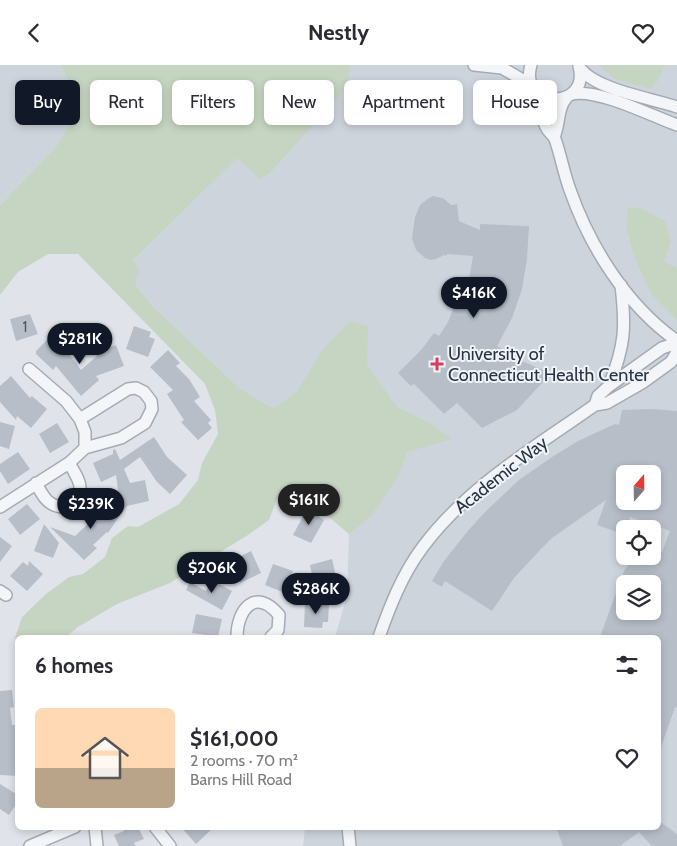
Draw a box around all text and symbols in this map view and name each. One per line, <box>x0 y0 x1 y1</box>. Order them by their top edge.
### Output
icon: back <box>20 19 48 47</box>
text: Nestly <box>308 19 369 46</box>
icon: heart <box>629 19 657 47</box>
chip: Buy <box>15 80 80 125</box>
chip: Rent <box>90 80 162 125</box>
chip: Filters <box>172 80 254 125</box>
chip: New <box>264 80 334 125</box>
chip: Apartment <box>344 80 463 125</box>
chip: House <box>473 80 557 125</box>
pin: $416K <box>439 277 509 319</box>
text: $416K <box>452 283 496 302</box>
house number: 1 <box>23 318 27 336</box>
pin: $281K <box>45 323 115 365</box>
text: $281K <box>58 329 102 348</box>
place label: University of Connecticut Health Center <box>448 343 649 386</box>
marker: University of Connecticut Health Center <box>430 357 444 371</box>
street label: Academic Way <box>450 432 552 518</box>
north arrow <box>616 465 661 510</box>
map controls <box>616 465 661 620</box>
pin: $161K <box>274 483 344 526</box>
pin: $239K <box>56 487 126 530</box>
text: $161K <box>289 490 329 509</box>
text: $239K <box>68 494 114 513</box>
button: locate <box>616 520 661 565</box>
pin: $206K <box>177 551 247 594</box>
text: $206K <box>188 558 236 577</box>
pin: $286K <box>281 573 351 615</box>
button: layers <box>616 575 661 620</box>
text: $286K <box>293 579 339 598</box>
icon: filters <box>613 651 641 679</box>
text: 6 homes <box>35 653 113 678</box>
text: $161,000 <box>190 726 279 751</box>
icon: home <box>75 728 135 788</box>
icon: heart <box>613 744 641 772</box>
text: 2 rooms · 70 m² <box>190 751 298 770</box>
text: Barns Hill Road <box>190 770 292 789</box>

